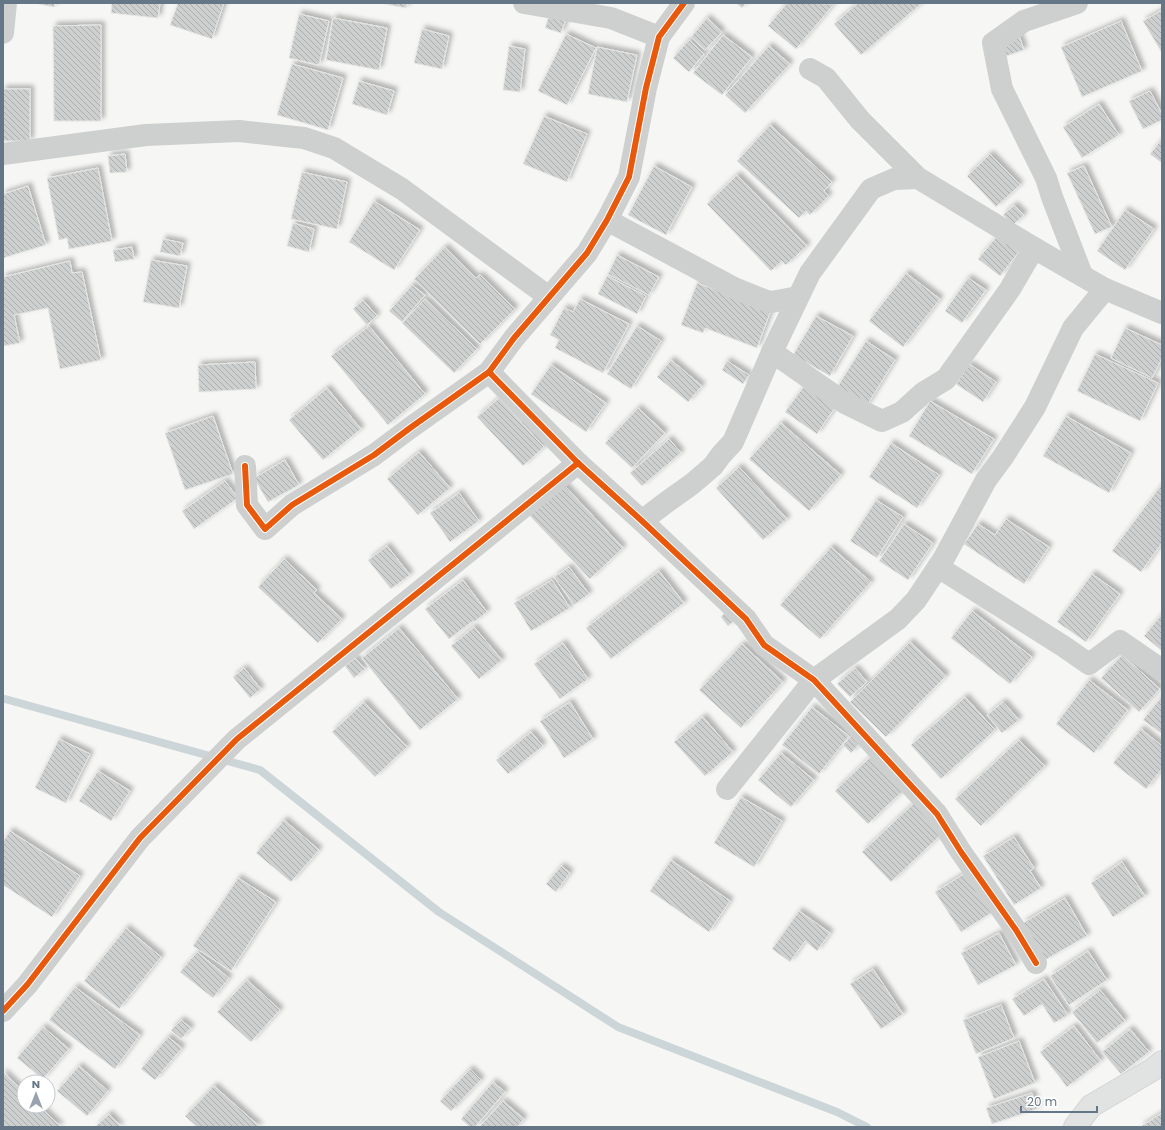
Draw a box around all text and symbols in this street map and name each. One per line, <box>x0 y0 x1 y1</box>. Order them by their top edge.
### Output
north arrow <box>16 1074 56 1114</box>
text: N <box>32 1076 40 1092</box>
scale bar <box>1021 1088 1097 1114</box>
text: 20 m <box>1027 1093 1057 1110</box>

